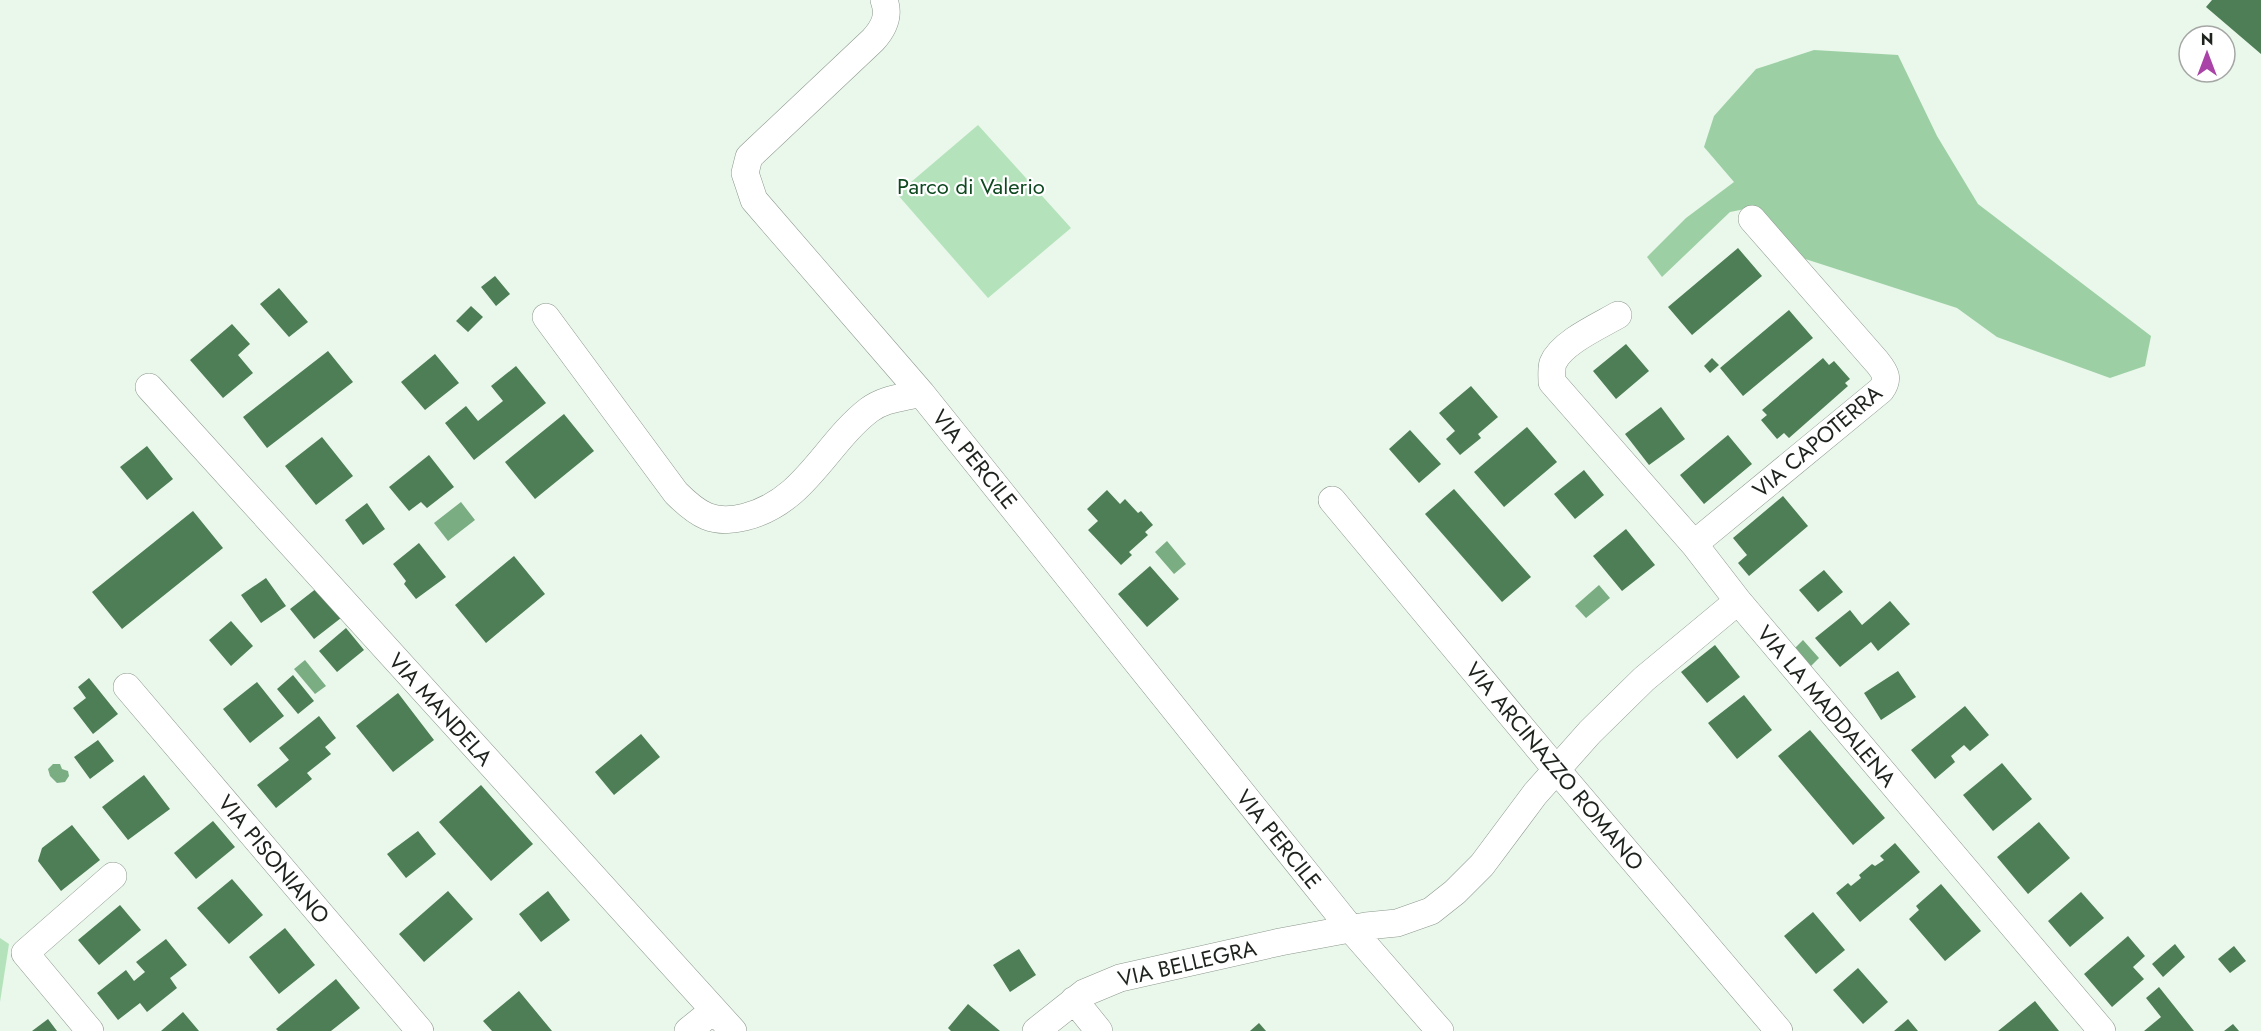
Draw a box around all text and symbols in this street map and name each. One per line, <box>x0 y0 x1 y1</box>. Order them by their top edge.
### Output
north arrow <box>2177 24 2237 84</box>
text: N <box>2201 28 2213 51</box>
park label: Parco di Valerio <box>897 170 1045 202</box>
street label: VIA CAPOTERRA <box>1745 377 1889 505</box>
street label: VIA PERCILE <box>925 402 1025 516</box>
street label: VIA LA MADDALENA <box>1750 618 1905 794</box>
street label: VIA MANDELA <box>381 645 501 773</box>
street label: VIA ARCINAZZO ROMANO <box>1458 655 1652 877</box>
street label: VIA PERCILE <box>1229 782 1329 896</box>
street label: VIA PISONIANO <box>211 788 337 930</box>
street label: VIA BELLEGRA <box>1115 931 1260 994</box>

